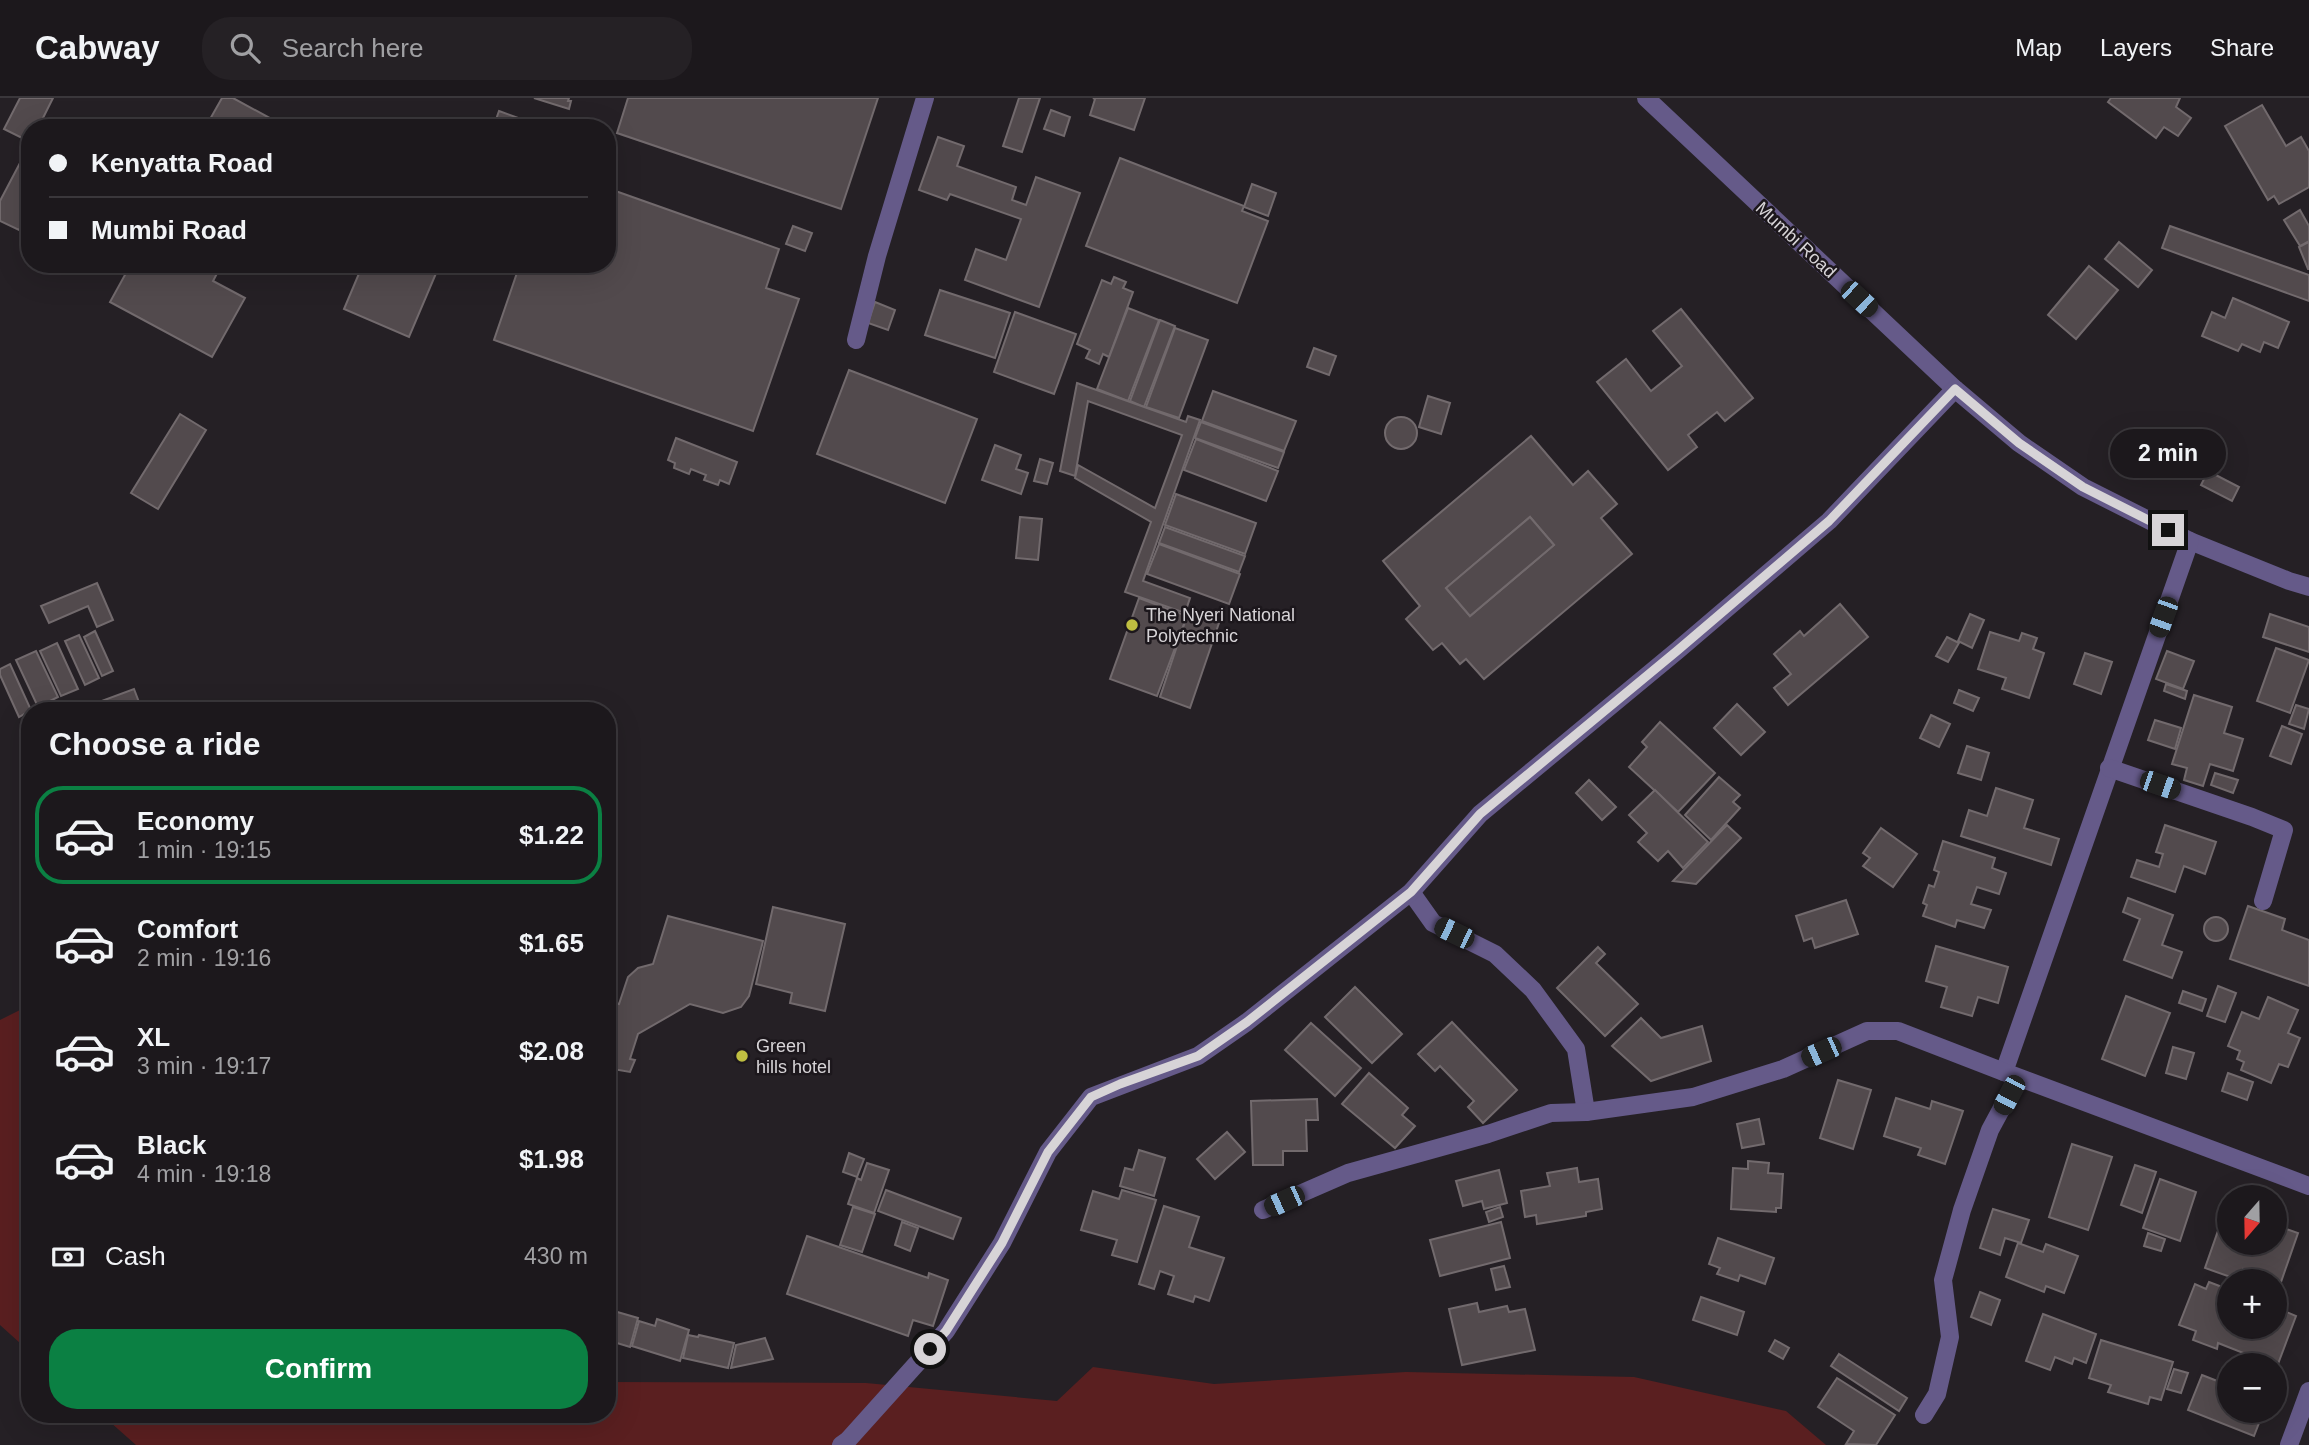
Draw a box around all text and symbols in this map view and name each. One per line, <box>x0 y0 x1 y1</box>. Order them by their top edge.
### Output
search box <box>202 17 692 80</box>
text: Cabway <box>35 29 160 66</box>
icon: search <box>226 29 264 67</box>
text: Search here <box>282 33 423 63</box>
text: Map <box>2015 34 2062 61</box>
text: Layers <box>2100 34 2172 61</box>
text: Share <box>2210 34 2274 61</box>
text: Kenyatta Road <box>91 148 273 178</box>
street label: Mumbi Road <box>1752 198 1840 282</box>
text: Mumbi Road <box>91 215 247 245</box>
car <box>1837 277 1882 321</box>
callout: 2 min <box>2110 428 2226 478</box>
text: 2 min <box>2138 440 2198 466</box>
route end <box>2152 514 2184 546</box>
car <box>2146 594 2181 640</box>
place label: The Nyeri National Polytechnic <box>1146 605 1295 646</box>
marker: The Nyeri National Polytechnic <box>1124 617 1140 633</box>
text: Choose a ride <box>49 726 261 762</box>
car <box>2137 768 2184 802</box>
icon: car <box>53 804 116 867</box>
text: Economy <box>137 806 254 836</box>
text: $1.22 <box>519 820 584 850</box>
text: 1 min · 19:15 <box>137 837 271 863</box>
icon: car <box>53 912 116 975</box>
text: Comfort <box>137 914 238 944</box>
car <box>1431 914 1478 952</box>
text: $1.65 <box>519 928 584 958</box>
text: 2 min · 19:16 <box>137 945 271 971</box>
icon: car <box>53 1020 116 1083</box>
text: XL <box>137 1022 170 1052</box>
car <box>1798 1034 1845 1070</box>
text: $2.08 <box>519 1036 584 1066</box>
place label: Green hills hotel <box>756 1036 831 1077</box>
marker: Green hills hotel <box>734 1048 750 1064</box>
text: 3 min · 19:17 <box>137 1053 271 1079</box>
car <box>1990 1072 2029 1118</box>
icon: car <box>53 1128 116 1191</box>
text: Black <box>137 1130 206 1160</box>
text: $1.98 <box>519 1144 584 1174</box>
text: 4 min · 19:18 <box>137 1161 271 1187</box>
car <box>1261 1183 1308 1219</box>
north arrow <box>2217 1185 2287 1255</box>
map controls <box>2217 1185 2287 1423</box>
icon: cash <box>49 1238 87 1276</box>
text: Cash <box>105 1241 166 1271</box>
text: 430 m <box>524 1243 588 1269</box>
button: + <box>2217 1269 2287 1339</box>
button: Confirm <box>49 1329 588 1409</box>
route start <box>914 1333 946 1365</box>
button: − <box>2217 1353 2287 1423</box>

